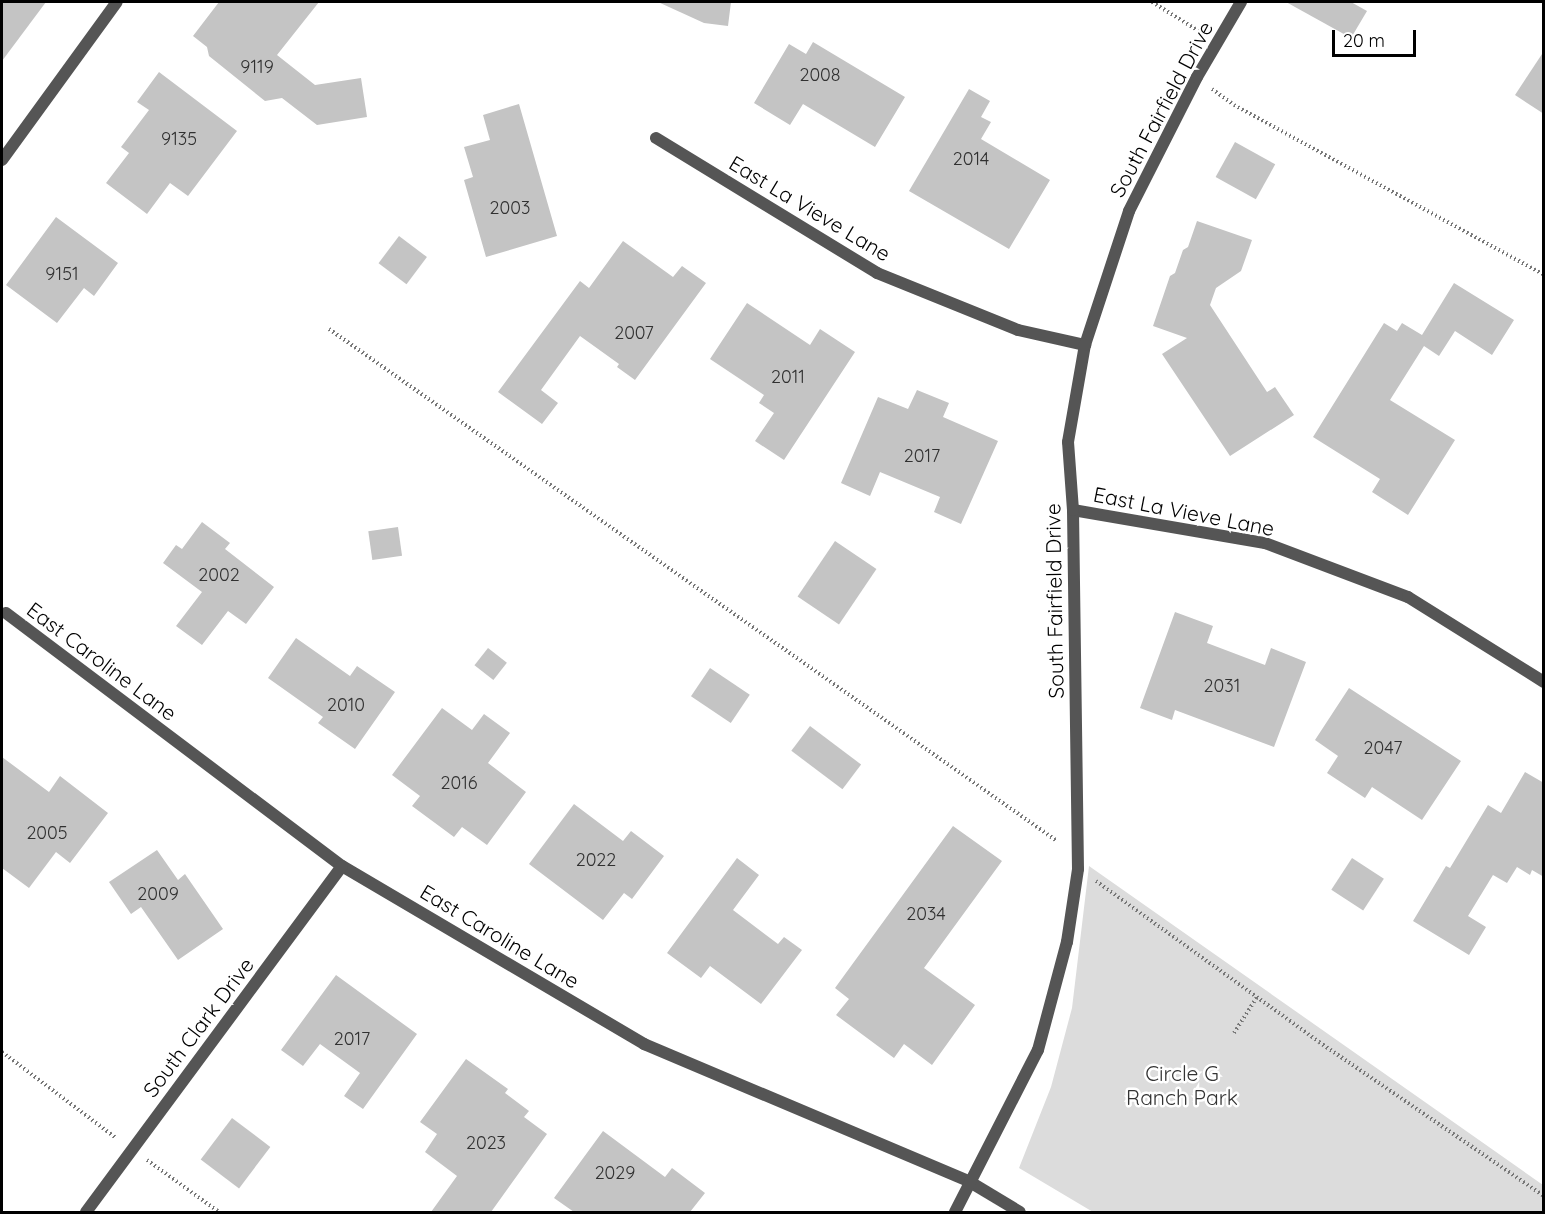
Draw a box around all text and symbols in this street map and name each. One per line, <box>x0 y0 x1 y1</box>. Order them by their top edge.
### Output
street label: South Fairfield Drive <box>1104 17 1218 201</box>
scale bar <box>1335 18 1419 56</box>
text: 20 m <box>1343 29 1385 52</box>
house number: 9119 <box>240 56 274 78</box>
house number: 2008 <box>799 64 841 86</box>
house number: 9135 <box>161 128 197 150</box>
house number: 2014 <box>953 148 989 170</box>
street label: East La Vieve Lane <box>725 150 895 266</box>
house number: 2003 <box>490 197 530 219</box>
house number: 9151 <box>45 263 79 285</box>
house number: 2007 <box>614 322 654 344</box>
house number: 2011 <box>771 366 805 388</box>
house number: 2017 <box>904 445 940 467</box>
street label: East La Vieve Lane <box>1091 481 1277 541</box>
street label: South Fairfield Drive <box>1040 503 1068 699</box>
house number: 2002 <box>198 564 240 586</box>
street label: East Caroline Lane <box>22 596 182 726</box>
house number: 2031 <box>1204 675 1240 697</box>
house number: 2010 <box>327 694 365 716</box>
house number: 2047 <box>1364 737 1402 759</box>
house number: 2016 <box>440 772 478 794</box>
house number: 2005 <box>26 822 68 844</box>
house number: 2022 <box>576 849 616 871</box>
street label: East Caroline Lane <box>416 879 584 993</box>
house number: 2009 <box>137 883 179 905</box>
house number: 2034 <box>906 903 946 925</box>
street label: South Clark Drive <box>137 952 259 1102</box>
house number: 2017 <box>334 1028 370 1050</box>
park label: Circle G Ranch Park <box>1126 1060 1238 1110</box>
house number: 2023 <box>466 1132 506 1154</box>
house number: 2029 <box>595 1162 635 1184</box>

